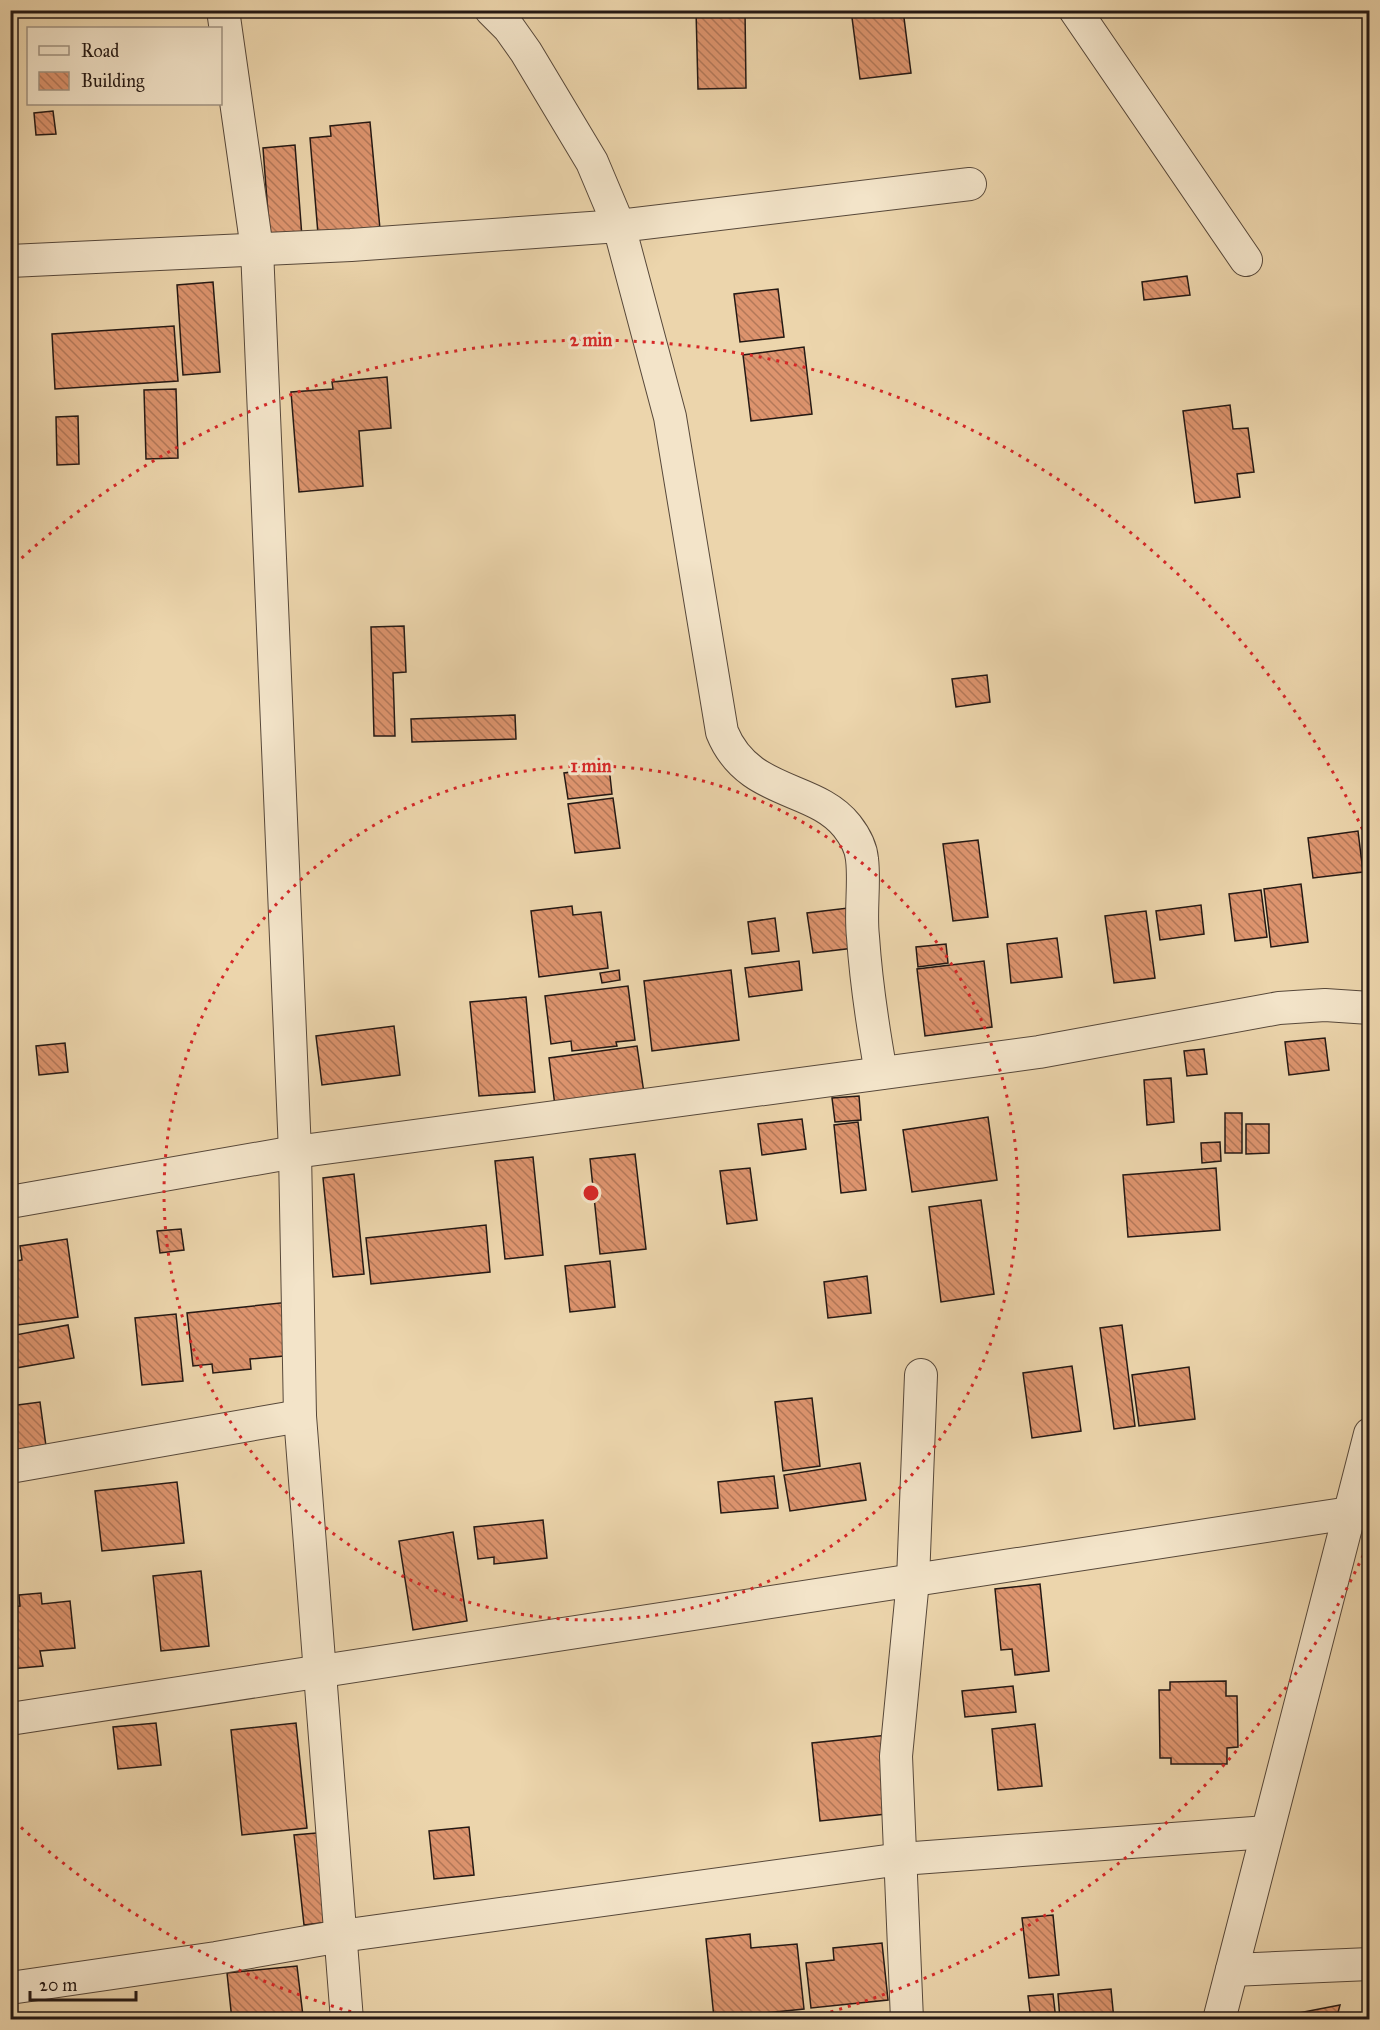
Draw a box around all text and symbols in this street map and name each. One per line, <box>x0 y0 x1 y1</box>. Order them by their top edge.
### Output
legend <box>27 27 222 105</box>
text: Road <box>81 40 119 62</box>
text: Building <box>81 70 145 93</box>
text: 2 min <box>570 329 613 351</box>
text: 1 min <box>571 755 612 777</box>
centre of rings <box>581 1183 601 1203</box>
scale bar <box>30 1964 136 2002</box>
text: 20 m <box>39 1974 77 1996</box>

